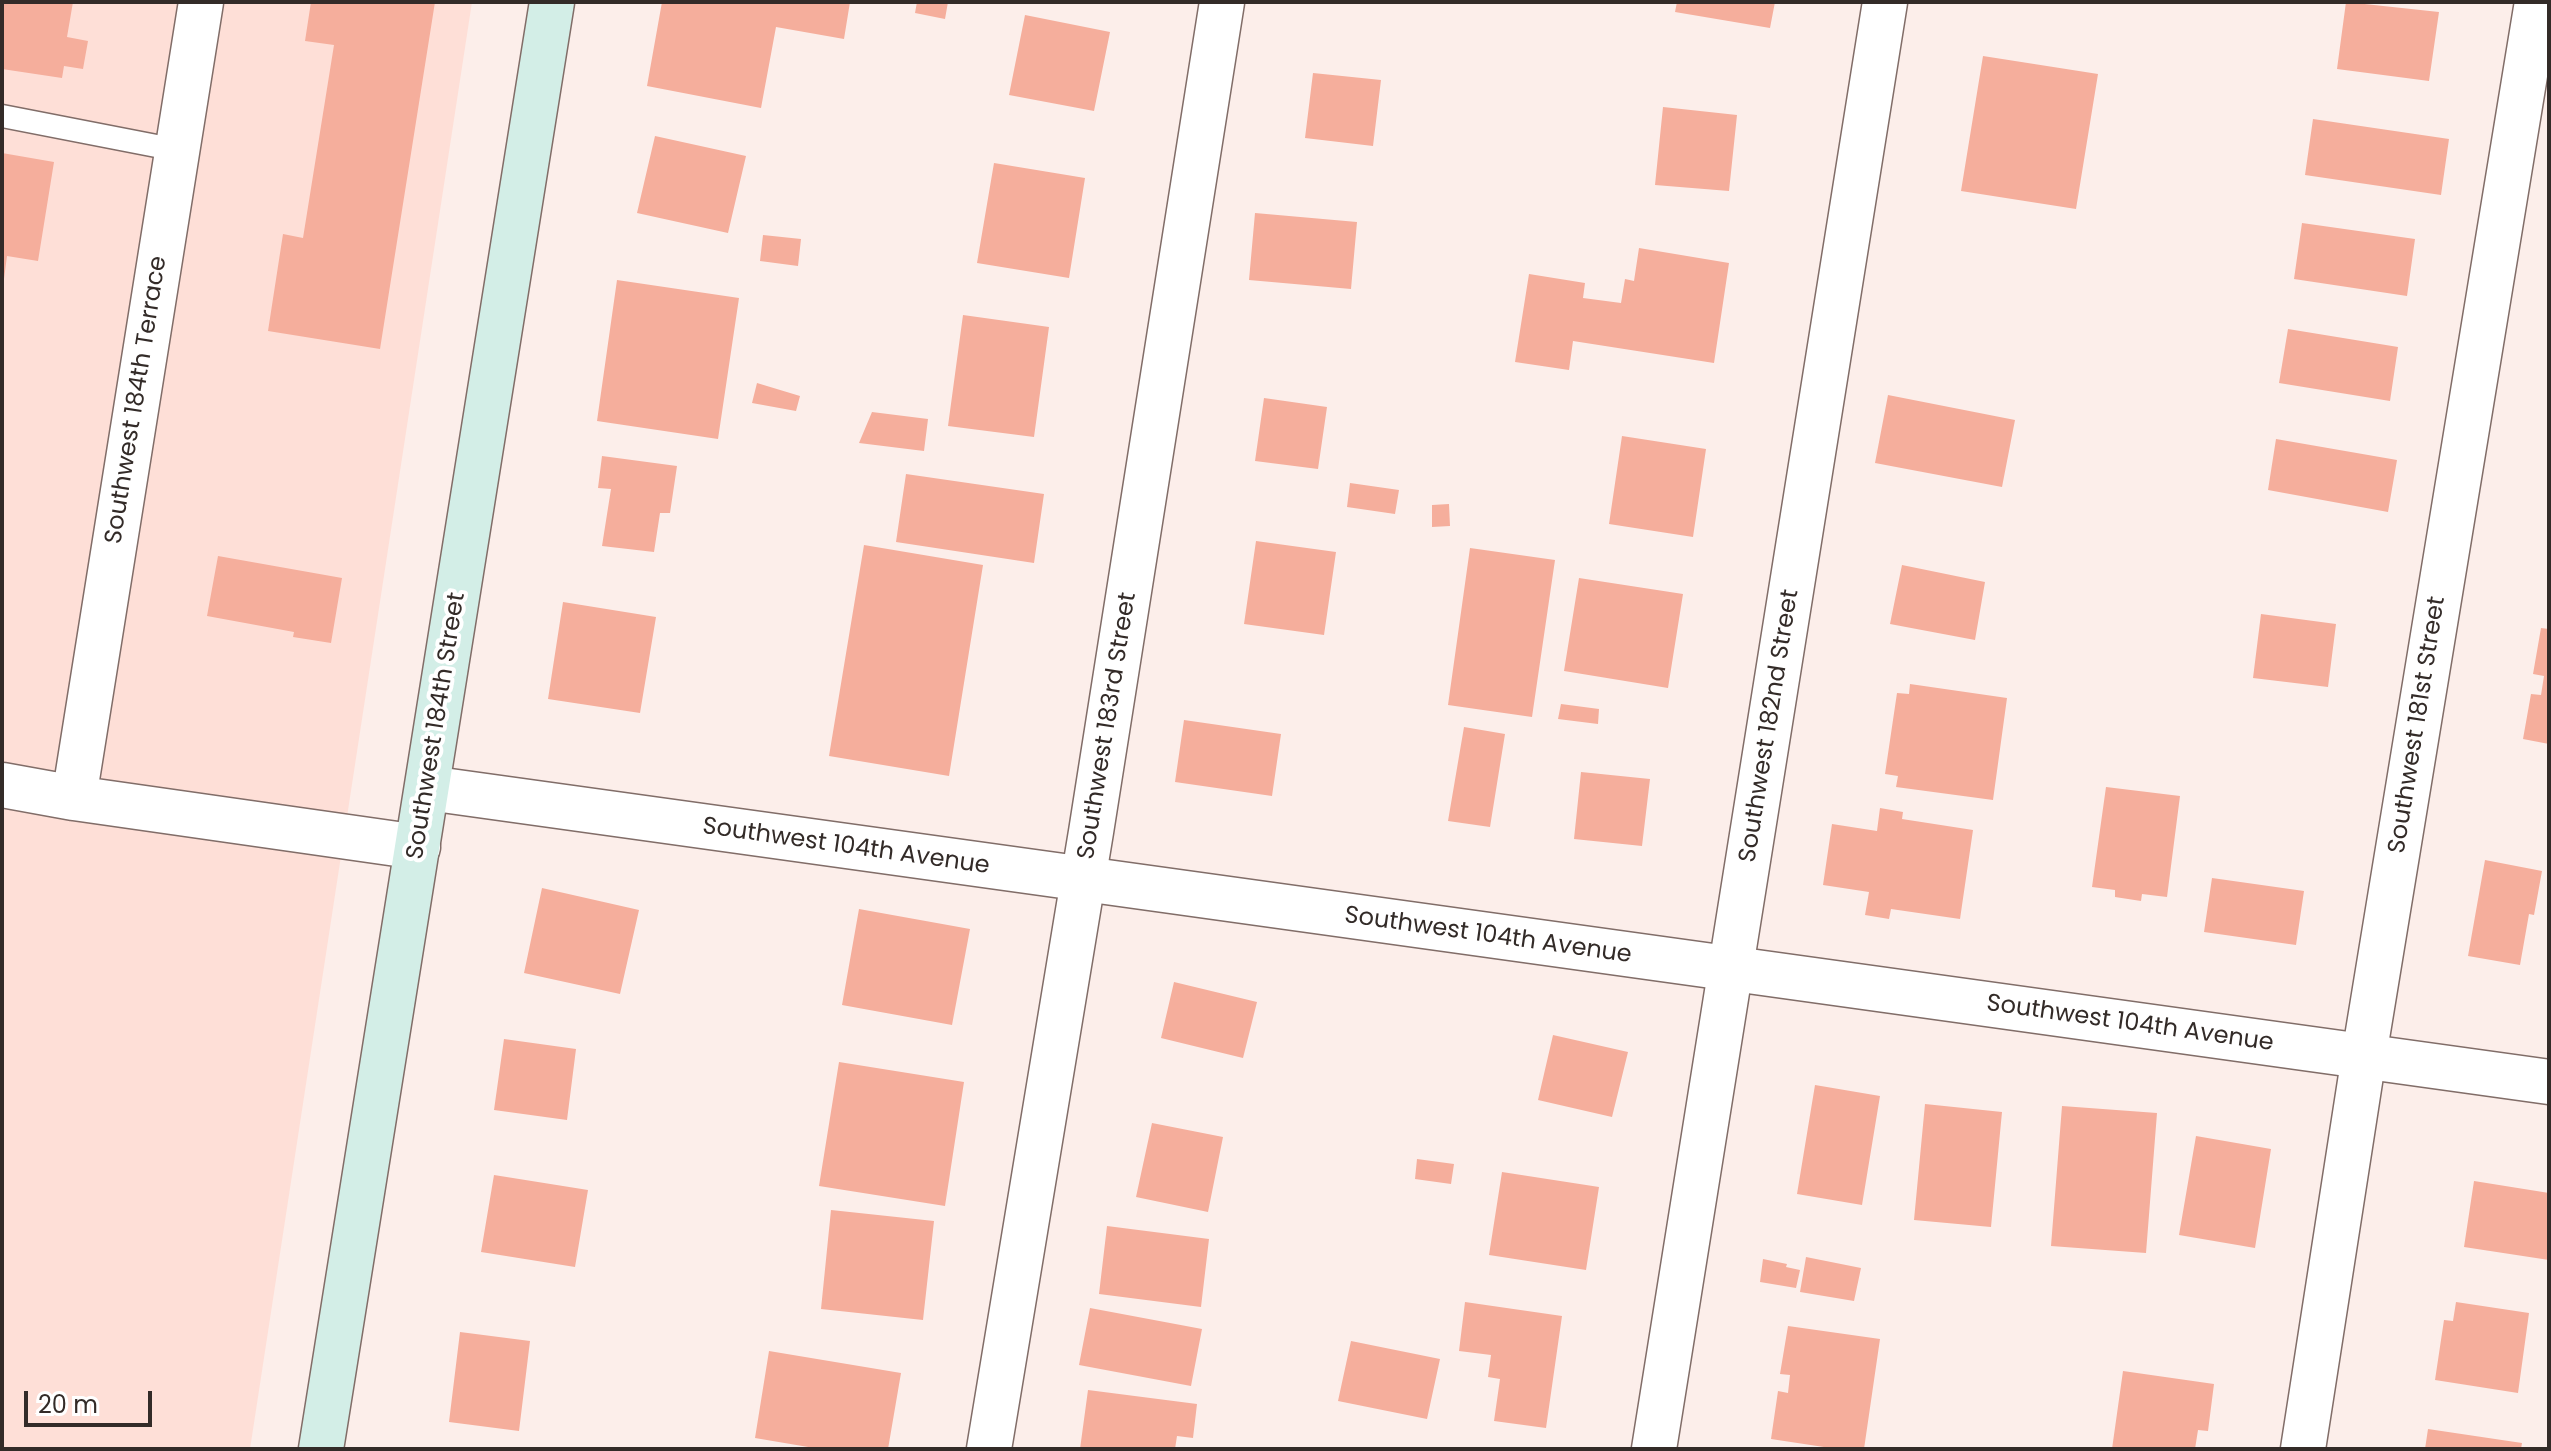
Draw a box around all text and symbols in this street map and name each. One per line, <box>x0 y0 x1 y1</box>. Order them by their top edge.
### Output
street label: Southwest 184th Terrace <box>100 254 174 546</box>
street label: Southwest 182nd Street <box>1734 587 1806 865</box>
street label: Southwest 184th Street <box>402 590 472 862</box>
street label: Southwest 183rd Street <box>1073 590 1143 862</box>
street label: Southwest 181st Street <box>2383 595 2453 855</box>
street label: Southwest 104th Avenue <box>701 813 991 881</box>
street label: Southwest 104th Avenue <box>1343 902 1633 970</box>
street label: Southwest 104th Avenue <box>1985 990 2275 1058</box>
scale bar <box>28 1375 156 1425</box>
text: 20 m <box>38 1388 98 1421</box>

